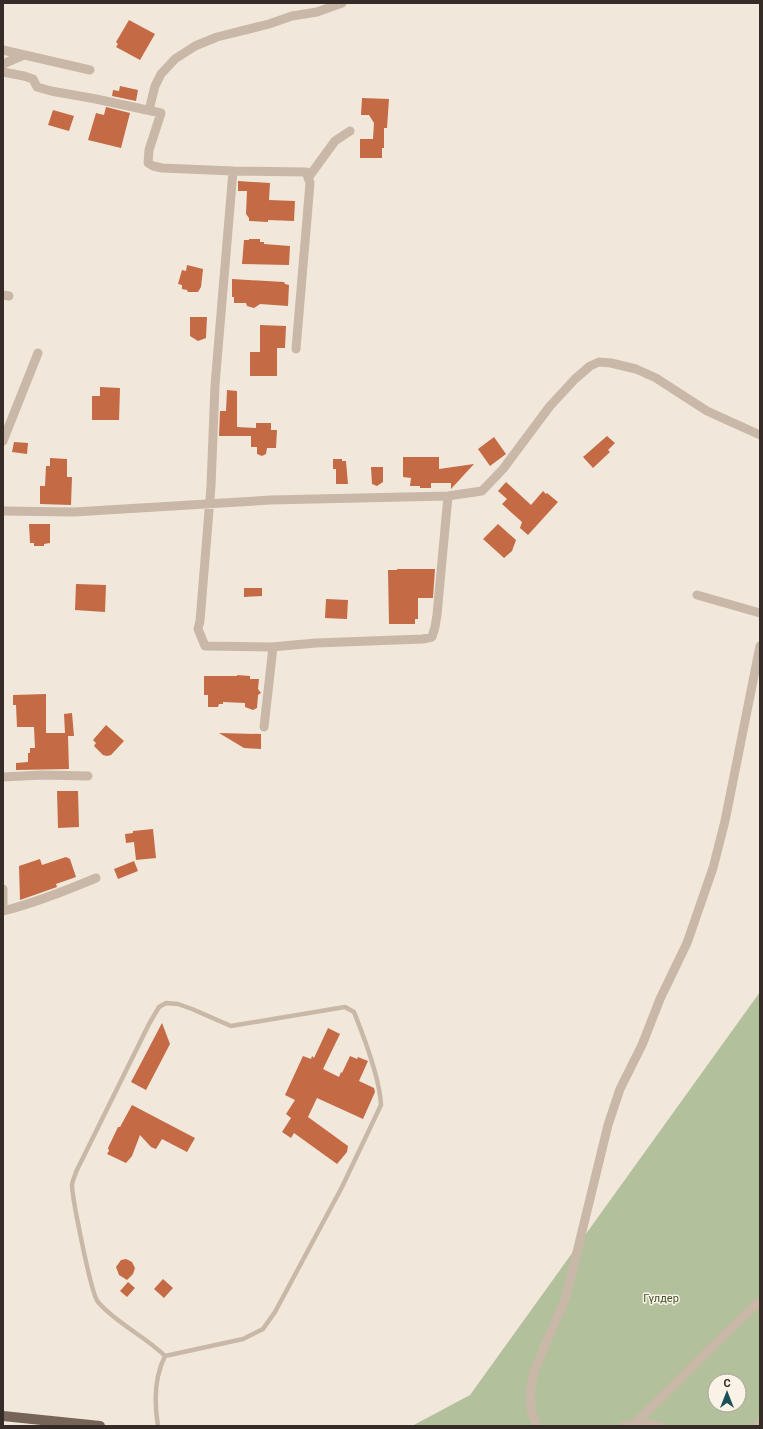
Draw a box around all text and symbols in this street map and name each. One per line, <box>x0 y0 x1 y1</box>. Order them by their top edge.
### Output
park label: Гүлдер <box>643 1292 679 1305</box>
north arrow <box>707 1373 747 1413</box>
text: С <box>723 1377 731 1390</box>

